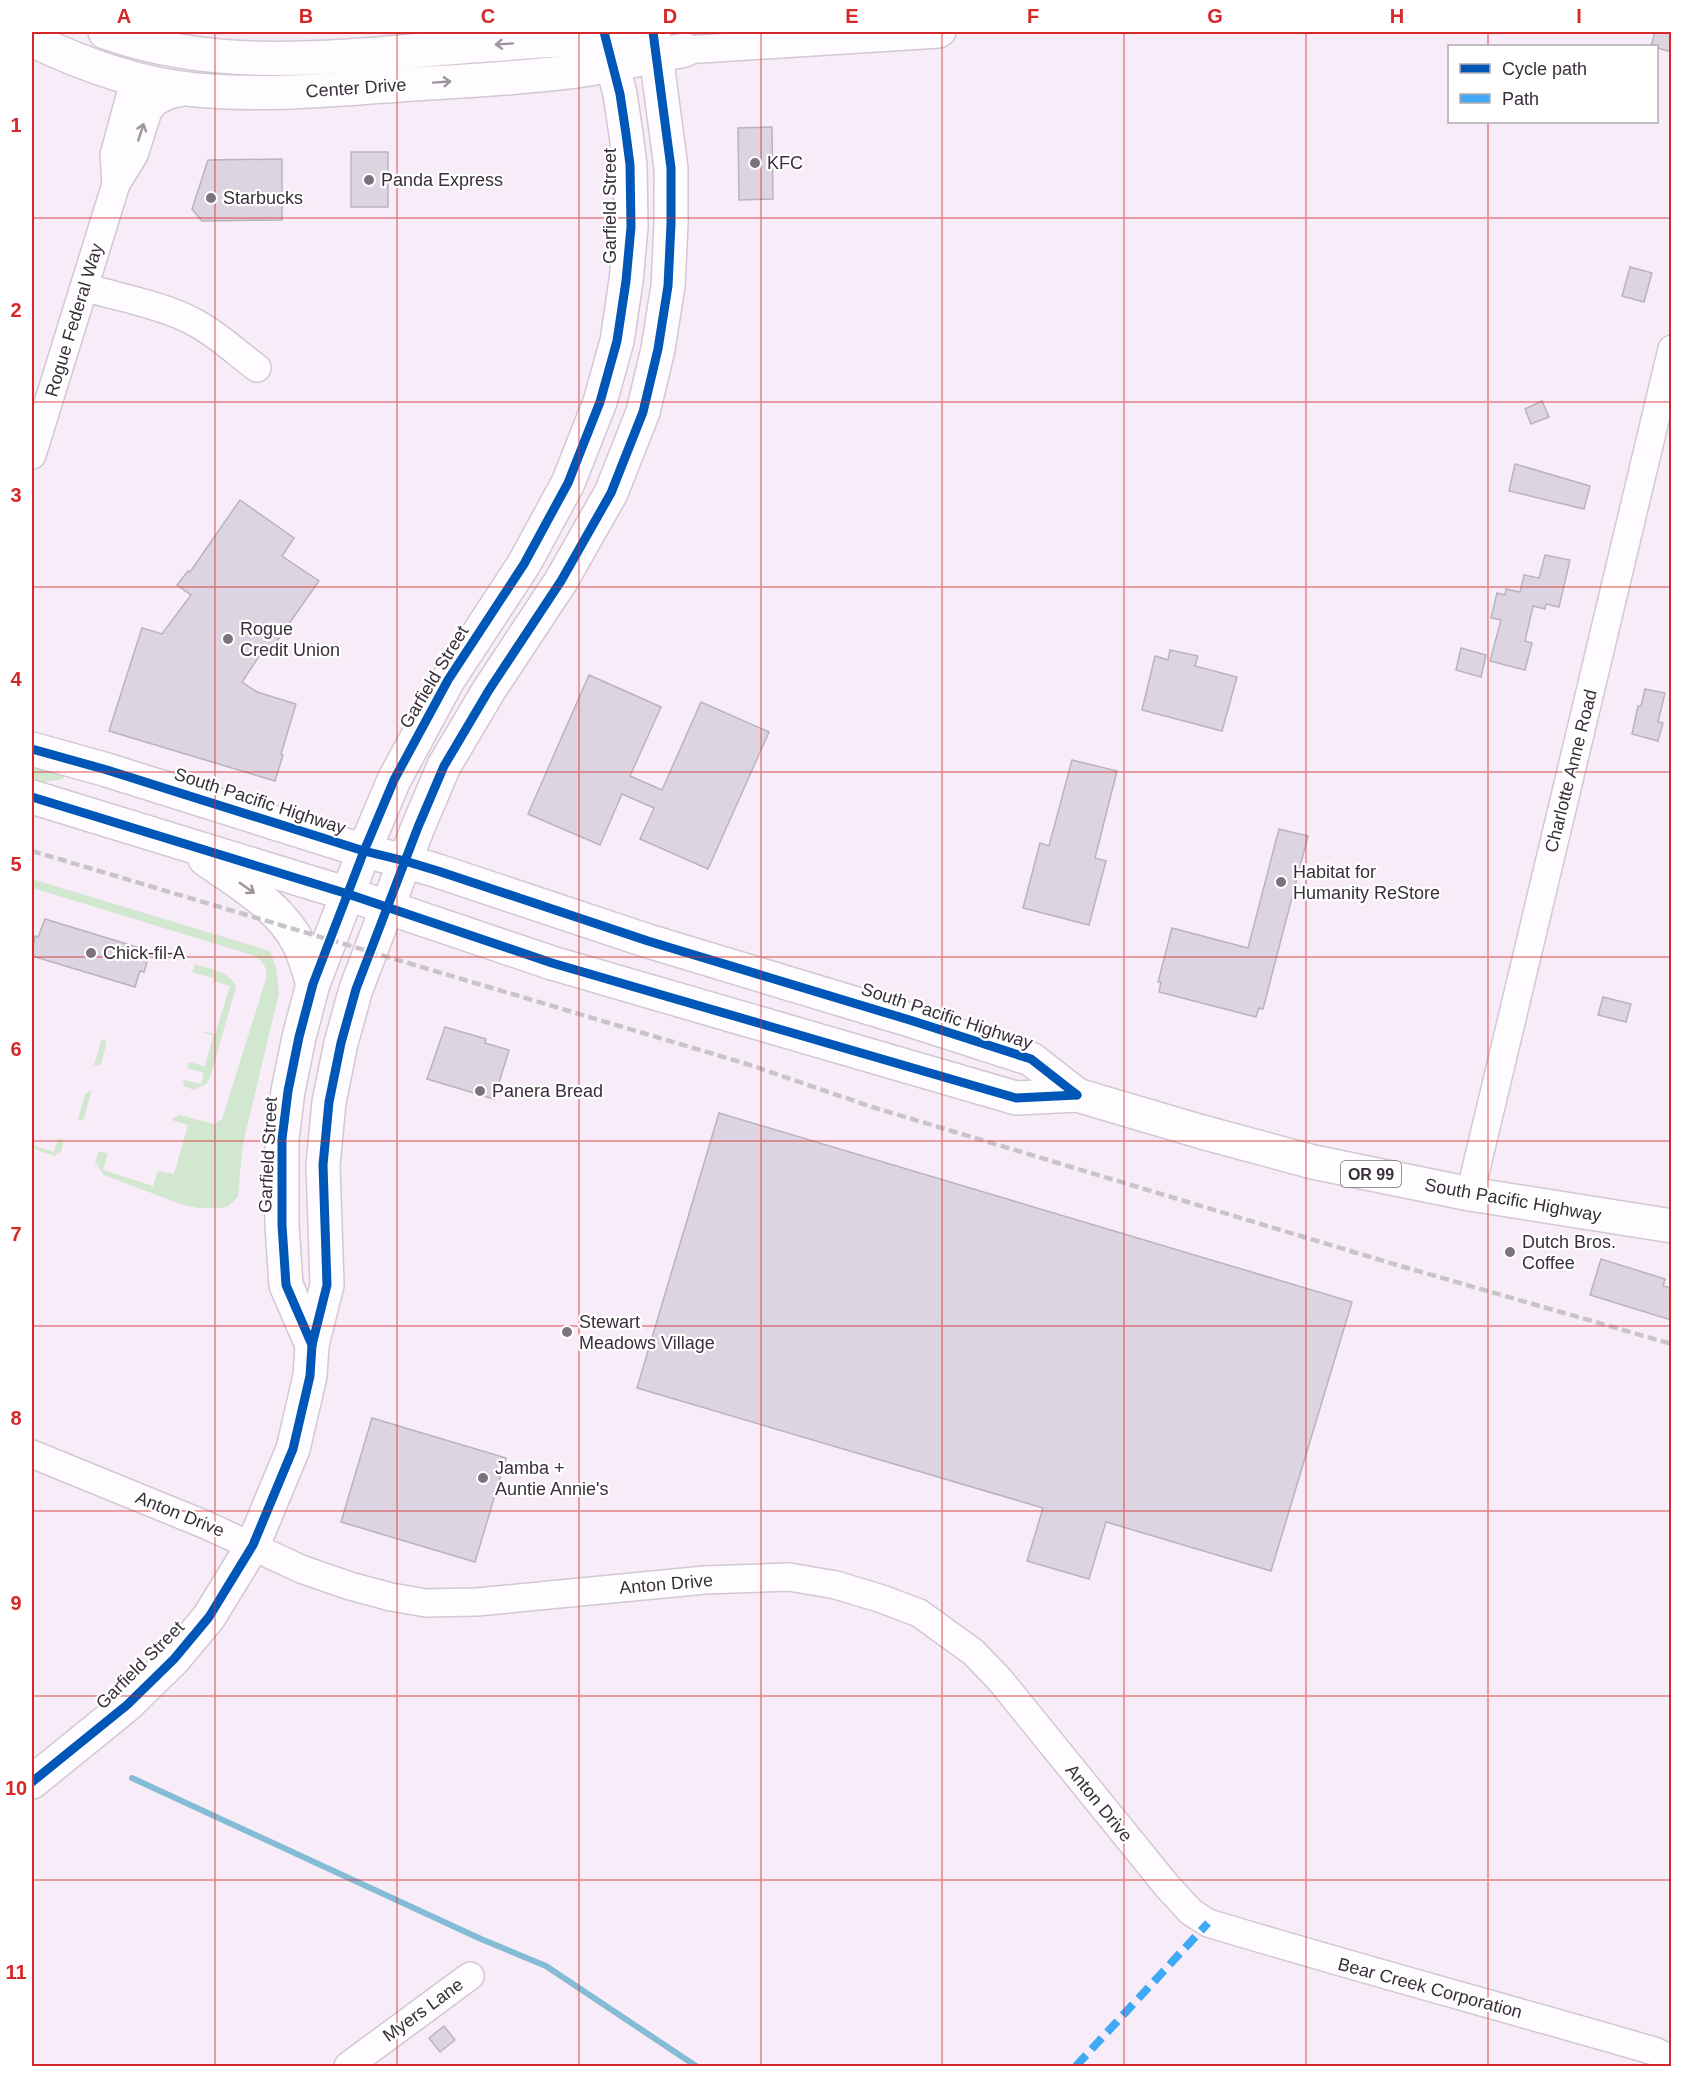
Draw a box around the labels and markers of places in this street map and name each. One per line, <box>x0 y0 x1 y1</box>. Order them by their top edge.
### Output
place label: KFC <box>767 153 803 173</box>
marker: KFC <box>748 156 762 170</box>
place label: Panda Express <box>381 170 503 190</box>
marker: Panda Express <box>362 173 376 187</box>
place label: Starbucks <box>223 188 303 208</box>
marker: Starbucks <box>204 191 218 205</box>
place label: Rogue Credit Union <box>240 619 340 660</box>
marker: Rogue Credit Union <box>221 632 235 646</box>
place label: Habitat for Humanity ReStore <box>1293 862 1440 903</box>
marker: Habitat for Humanity ReStore <box>1274 875 1288 889</box>
place label: Chick-fil-A <box>103 943 185 963</box>
marker: Chick-fil-A <box>84 946 98 960</box>
place label: Panera Bread <box>492 1081 603 1101</box>
marker: Panera Bread <box>473 1084 487 1098</box>
place label: Dutch Bros. Coffee <box>1522 1232 1616 1273</box>
marker: Dutch Bros. Coffee <box>1503 1245 1517 1259</box>
place label: Stewart Meadows Village <box>579 1312 715 1353</box>
marker: Stewart Meadows Village <box>560 1325 574 1339</box>
place label: Jamba + Auntie Annie's <box>495 1458 609 1499</box>
marker: Jamba + Auntie Annie's <box>476 1471 490 1485</box>

